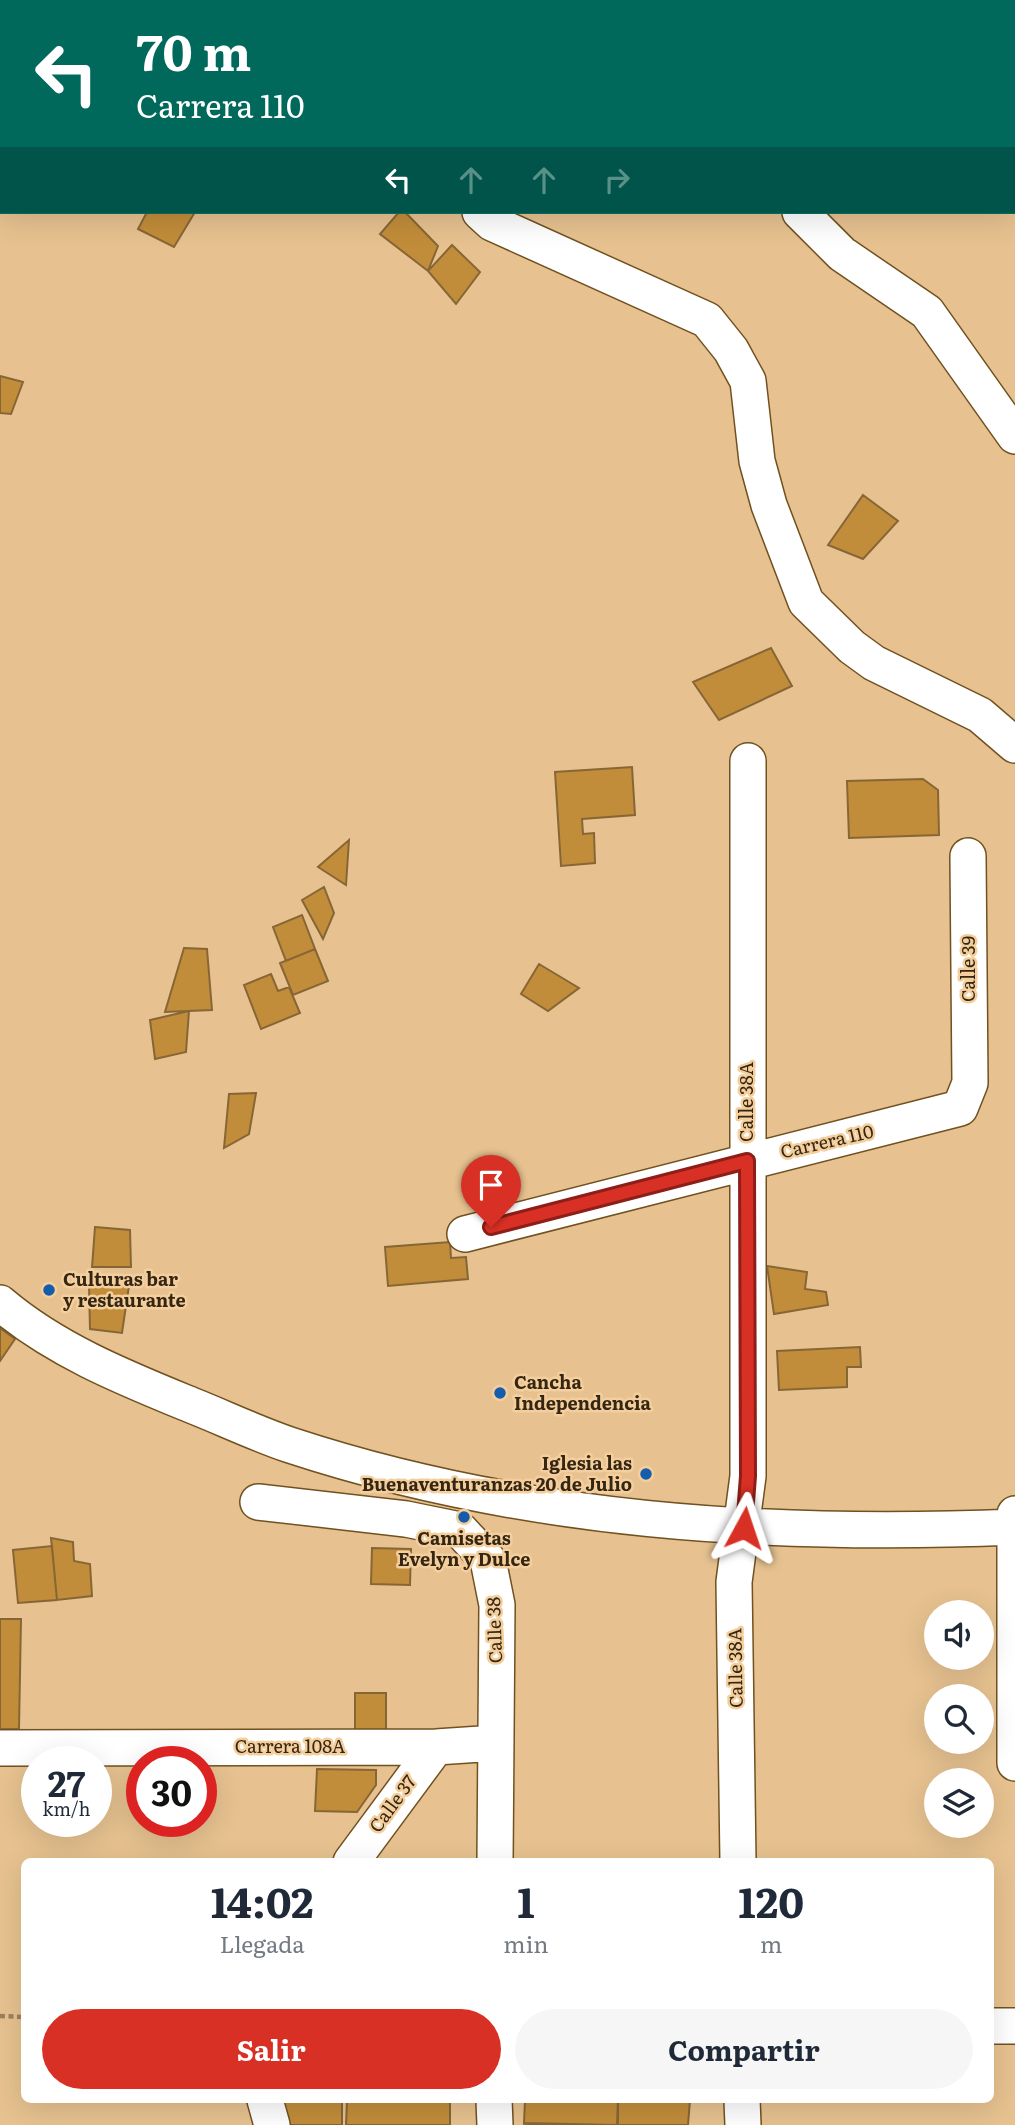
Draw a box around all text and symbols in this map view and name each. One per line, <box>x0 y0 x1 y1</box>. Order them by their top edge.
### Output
text: 70 m <box>136 13 251 86</box>
icon: left <box>21 28 112 119</box>
text: Carrera 110 <box>136 80 305 128</box>
icon: left <box>379 161 417 199</box>
icon: ahead <box>452 161 490 199</box>
icon: ahead <box>525 161 563 199</box>
icon: right <box>598 161 636 199</box>
street label: Calle 39 <box>954 936 981 1002</box>
street label: Calle 38A <box>732 1062 759 1142</box>
street label: Carrera 110 <box>777 1117 876 1164</box>
pin <box>461 1155 521 1227</box>
icon: arrive <box>472 1166 510 1204</box>
place label: Culturas bar y restaurante <box>63 1265 186 1313</box>
marker: Culturas bar y restaurante <box>41 1282 57 1298</box>
place label: Cancha Independencia <box>514 1368 652 1416</box>
marker: Cancha Independencia <box>492 1385 508 1401</box>
place label: Iglesia las Buenaventuranzas 20 de Julio <box>362 1449 632 1497</box>
marker: Iglesia las Buenaventuranzas 20 de Julio <box>638 1466 654 1482</box>
position arrow <box>707 1491 781 1565</box>
marker: Camisetas Evelyn y Dulce <box>456 1509 472 1525</box>
place label: Camisetas Evelyn y Dulce <box>398 1524 530 1572</box>
street label: Calle 38 <box>479 1596 508 1664</box>
map controls <box>924 1600 994 1838</box>
button: sound <box>924 1600 994 1670</box>
street label: Calle 38A <box>720 1628 749 1708</box>
button: search <box>924 1684 994 1754</box>
street label: Carrera 108A <box>235 1732 345 1759</box>
speed limit sign: 30 <box>126 1746 217 1837</box>
text: 27 <box>48 1756 85 1808</box>
button: layers <box>924 1768 994 1838</box>
street label: Calle 37 <box>362 1769 422 1837</box>
text: km/h <box>43 1795 90 1822</box>
text: 14:02 <box>211 1869 314 1931</box>
text: 1 <box>517 1869 535 1931</box>
text: 120 <box>738 1869 804 1931</box>
text: Llegada <box>220 1926 305 1960</box>
text: min <box>503 1926 549 1960</box>
text: m <box>760 1926 782 1960</box>
button: Salir <box>42 2009 501 2089</box>
button: Compartir <box>515 2009 973 2089</box>

